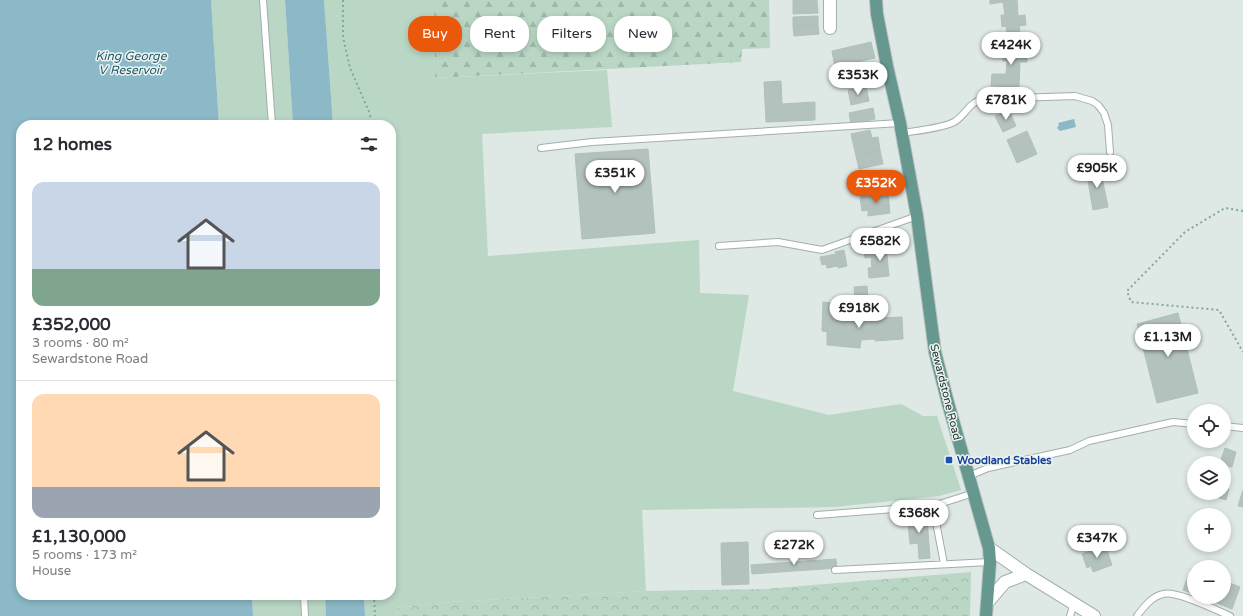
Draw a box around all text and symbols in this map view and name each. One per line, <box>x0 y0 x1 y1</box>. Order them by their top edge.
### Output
chip: Buy <box>408 16 462 52</box>
chip: Rent <box>470 16 529 52</box>
chip: Filters <box>537 16 606 52</box>
chip: New <box>614 16 672 52</box>
pin: £424K <box>983 32 1039 66</box>
text: £424K <box>990 37 1032 53</box>
water label: King George V Reservoir <box>96 49 168 77</box>
pin: £353K <box>830 62 886 96</box>
text: £353K <box>837 67 879 83</box>
pin: £781K <box>978 87 1034 121</box>
text: £781K <box>985 92 1027 108</box>
icon: filters <box>358 133 380 155</box>
text: 12 homes <box>32 134 112 155</box>
pin: £905K <box>1069 155 1125 189</box>
pin: £351K <box>587 160 643 194</box>
text: £905K <box>1076 160 1118 176</box>
text: £351K <box>594 165 636 181</box>
pin: £352K <box>848 170 904 204</box>
text: £352K <box>855 175 897 191</box>
icon: home <box>170 208 242 280</box>
pin: £582K <box>852 228 908 262</box>
text: £582K <box>859 233 901 249</box>
pin: £918K <box>831 295 887 329</box>
text: £918K <box>838 300 880 316</box>
text: £352,000 <box>32 314 111 335</box>
pin: £1.13M <box>1135 324 1201 358</box>
text: £1.13M <box>1144 329 1192 345</box>
text: 3 rooms · 80 m² <box>32 335 129 351</box>
street label: Sewardstone Road <box>927 343 964 441</box>
text: Sewardstone Road <box>32 351 148 367</box>
map controls <box>1187 404 1231 604</box>
button: locate <box>1187 404 1231 448</box>
icon: home <box>170 420 242 492</box>
place label: Woodland Stables <box>957 454 1052 467</box>
marker: Woodland Stables <box>944 455 954 465</box>
button: layers <box>1187 456 1231 500</box>
pin: £368K <box>891 500 947 534</box>
text: £368K <box>898 505 940 521</box>
button: + <box>1187 508 1231 552</box>
pin: £347K <box>1069 525 1125 559</box>
text: £1,130,000 <box>32 526 126 547</box>
text: £347K <box>1076 530 1118 546</box>
pin: £272K <box>766 532 822 566</box>
text: £272K <box>773 537 815 553</box>
text: 5 rooms · 173 m² <box>32 547 137 563</box>
button: − <box>1187 560 1231 604</box>
text: House <box>32 563 71 579</box>

